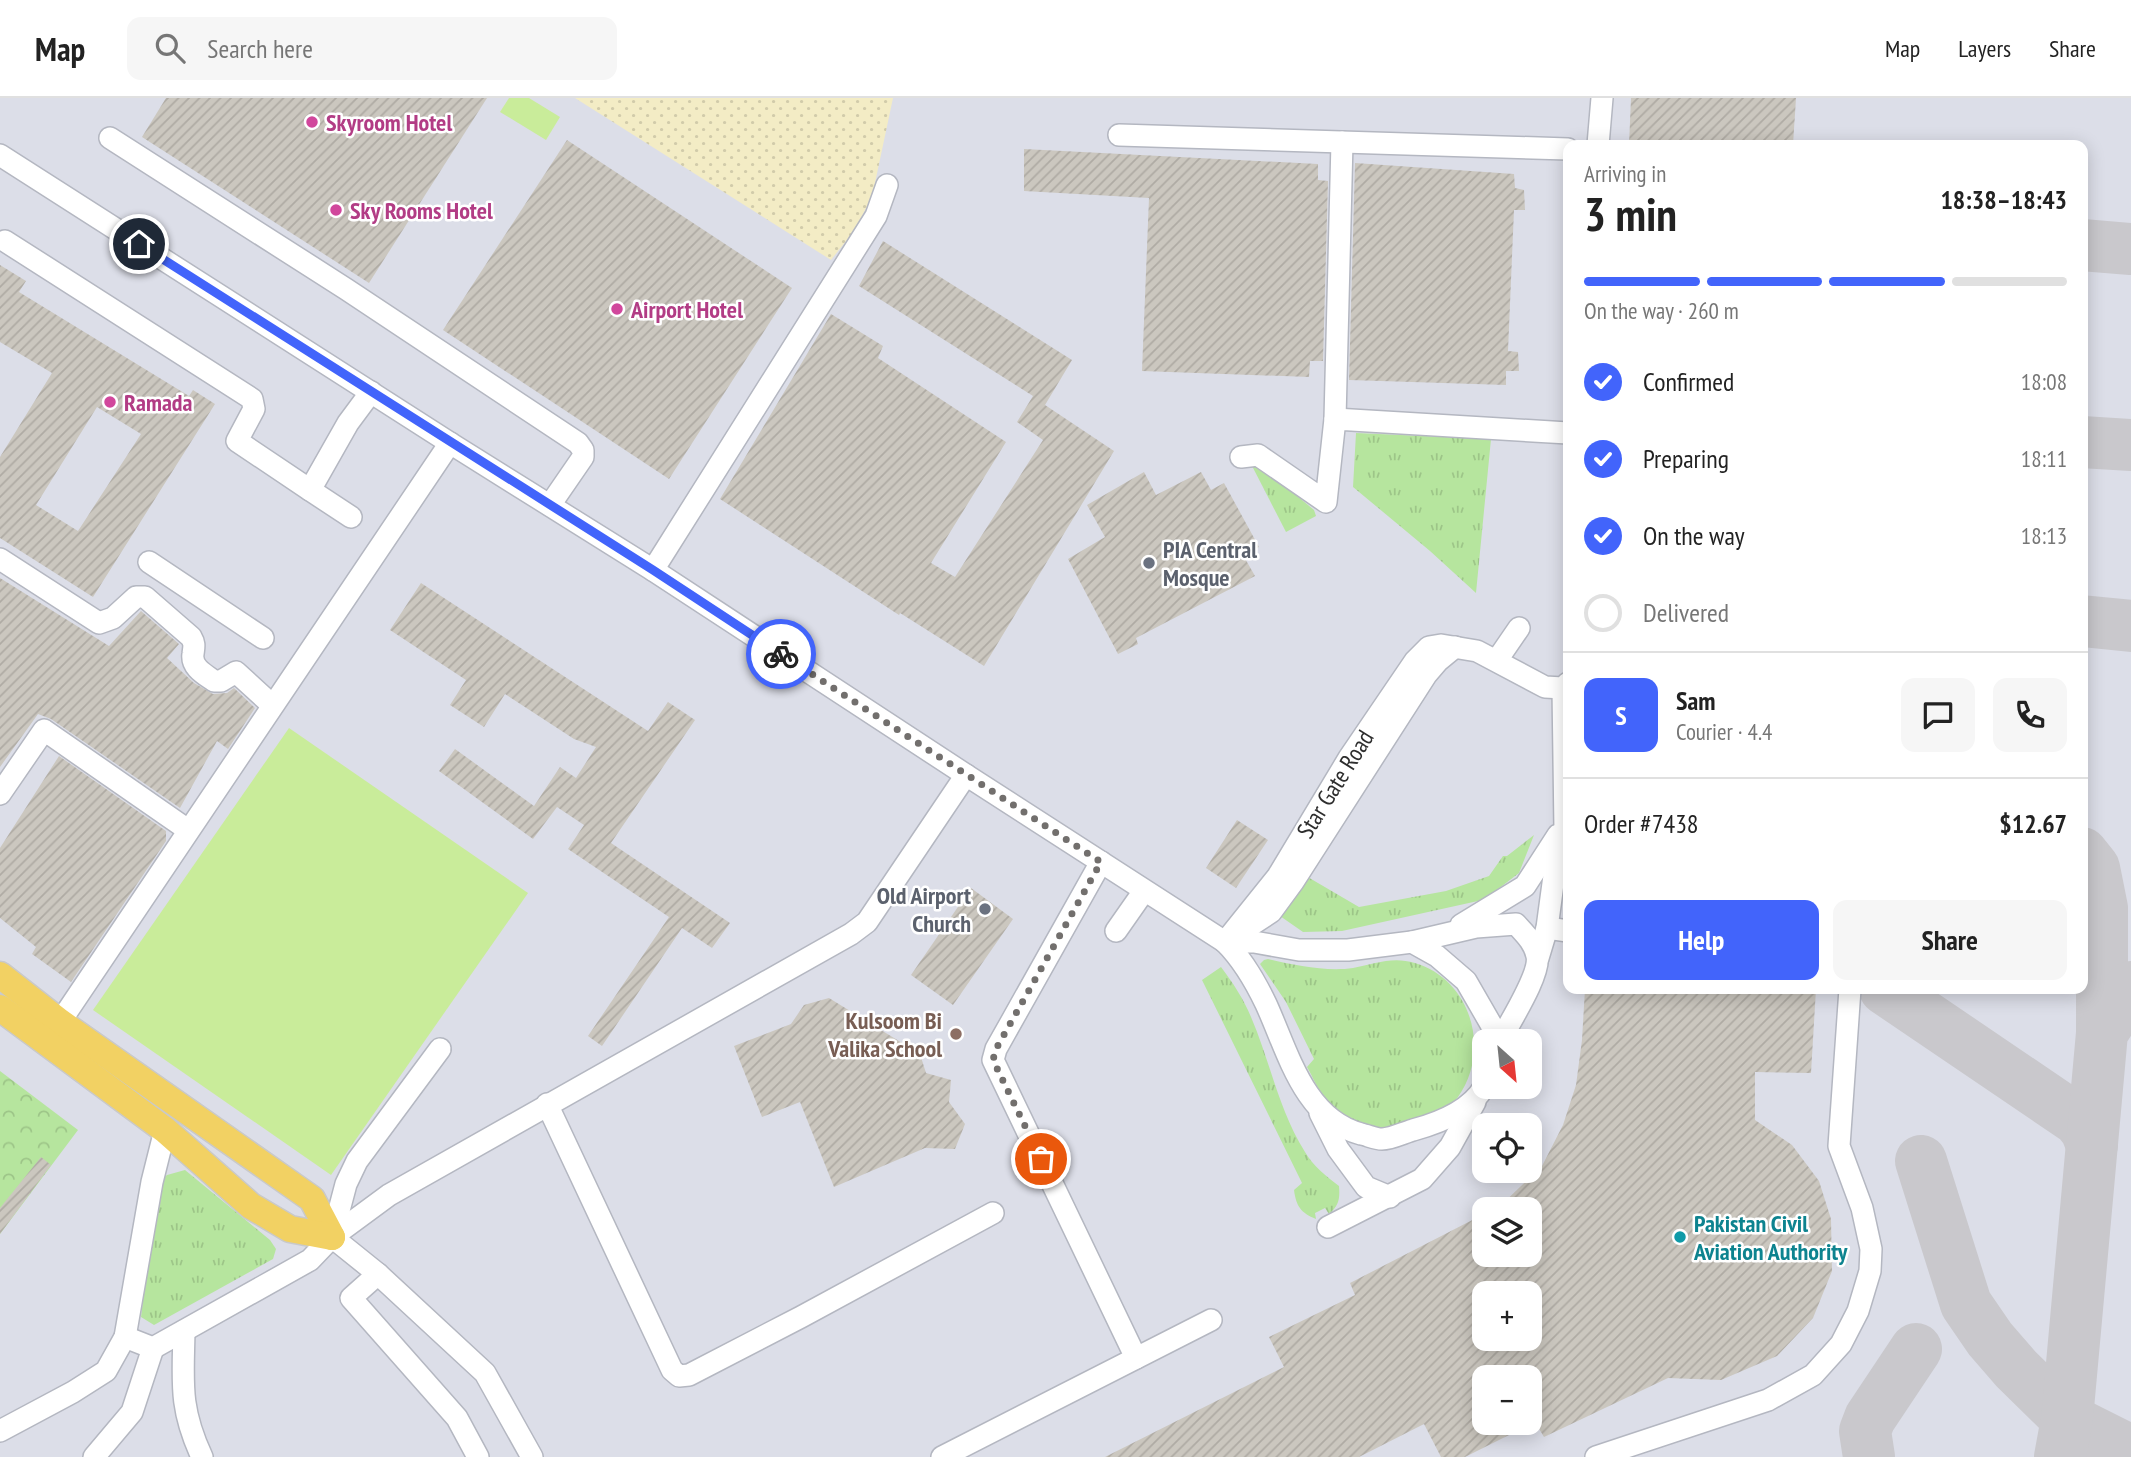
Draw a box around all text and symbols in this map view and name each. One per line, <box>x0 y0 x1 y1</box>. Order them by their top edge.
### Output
search box <box>127 17 617 80</box>
text: Map <box>35 27 85 70</box>
icon: search <box>151 29 189 67</box>
text: Search here <box>207 32 313 65</box>
text: Map <box>1885 33 1920 64</box>
text: Layers <box>1958 33 2011 64</box>
text: Share <box>2049 33 2096 64</box>
place label: Skyroom Hotel <box>326 107 452 138</box>
marker: Skyroom Hotel <box>304 114 320 130</box>
text: Arriving in <box>1584 159 1666 188</box>
text: 18:38–18:43 <box>1940 183 2067 216</box>
text: 3 min <box>1584 184 1677 244</box>
place label: Sky Rooms Hotel <box>350 195 493 226</box>
marker: Sky Rooms Hotel <box>328 202 344 218</box>
pin <box>109 214 169 274</box>
icon: home <box>120 225 158 263</box>
place label: Airport Hotel <box>630 294 743 325</box>
text: On the way · 260 m <box>1584 296 1739 325</box>
marker: Airport Hotel <box>609 301 625 317</box>
icon: check <box>1584 363 1622 401</box>
text: Confirmed <box>1643 365 1734 398</box>
text: 18:08 <box>2021 367 2067 396</box>
place label: Ramada <box>124 387 192 418</box>
marker: Ramada <box>102 394 118 410</box>
icon: check <box>1584 440 1622 478</box>
text: Preparing <box>1643 442 1729 475</box>
text: 18:11 <box>2021 444 2067 473</box>
icon: check <box>1584 517 1622 555</box>
text: On the way <box>1643 519 1745 552</box>
text: 18:13 <box>2021 521 2067 550</box>
place label: PIA Central Mosque <box>1163 534 1257 593</box>
marker: PIA Central Mosque <box>1141 555 1157 571</box>
text: Delivered <box>1643 596 1729 629</box>
courier <box>746 619 816 689</box>
icon: bike <box>762 635 800 673</box>
button: chat <box>1901 678 1975 752</box>
button: phone <box>1993 678 2067 752</box>
text: Sam <box>1676 684 1715 717</box>
text: S <box>1615 699 1627 732</box>
text: Courier · 4.4 <box>1676 717 1772 746</box>
street label: Star Gate Road <box>1290 724 1380 844</box>
text: Order #7438 <box>1584 807 1699 840</box>
text: $12.67 <box>1999 807 2067 840</box>
place label: Old Airport Church <box>877 880 971 939</box>
button: Help <box>1584 900 1819 980</box>
button: Share <box>1833 900 2067 980</box>
marker: Old Airport Church <box>977 901 993 917</box>
place label: Kulsoom Bi Valika School <box>827 1005 942 1064</box>
marker: Kulsoom Bi Valika School <box>948 1026 964 1042</box>
north arrow <box>1472 1029 1542 1099</box>
map controls <box>1472 1029 1542 1435</box>
button: locate <box>1472 1113 1542 1183</box>
pin <box>1011 1129 1071 1189</box>
icon: bag <box>1022 1140 1060 1178</box>
button: layers <box>1472 1197 1542 1267</box>
place label: Pakistan Civil Aviation Authority <box>1693 1208 1848 1267</box>
marker: Pakistan Civil Aviation Authority <box>1672 1229 1688 1245</box>
button: + <box>1472 1281 1542 1351</box>
button: − <box>1472 1365 1542 1435</box>

